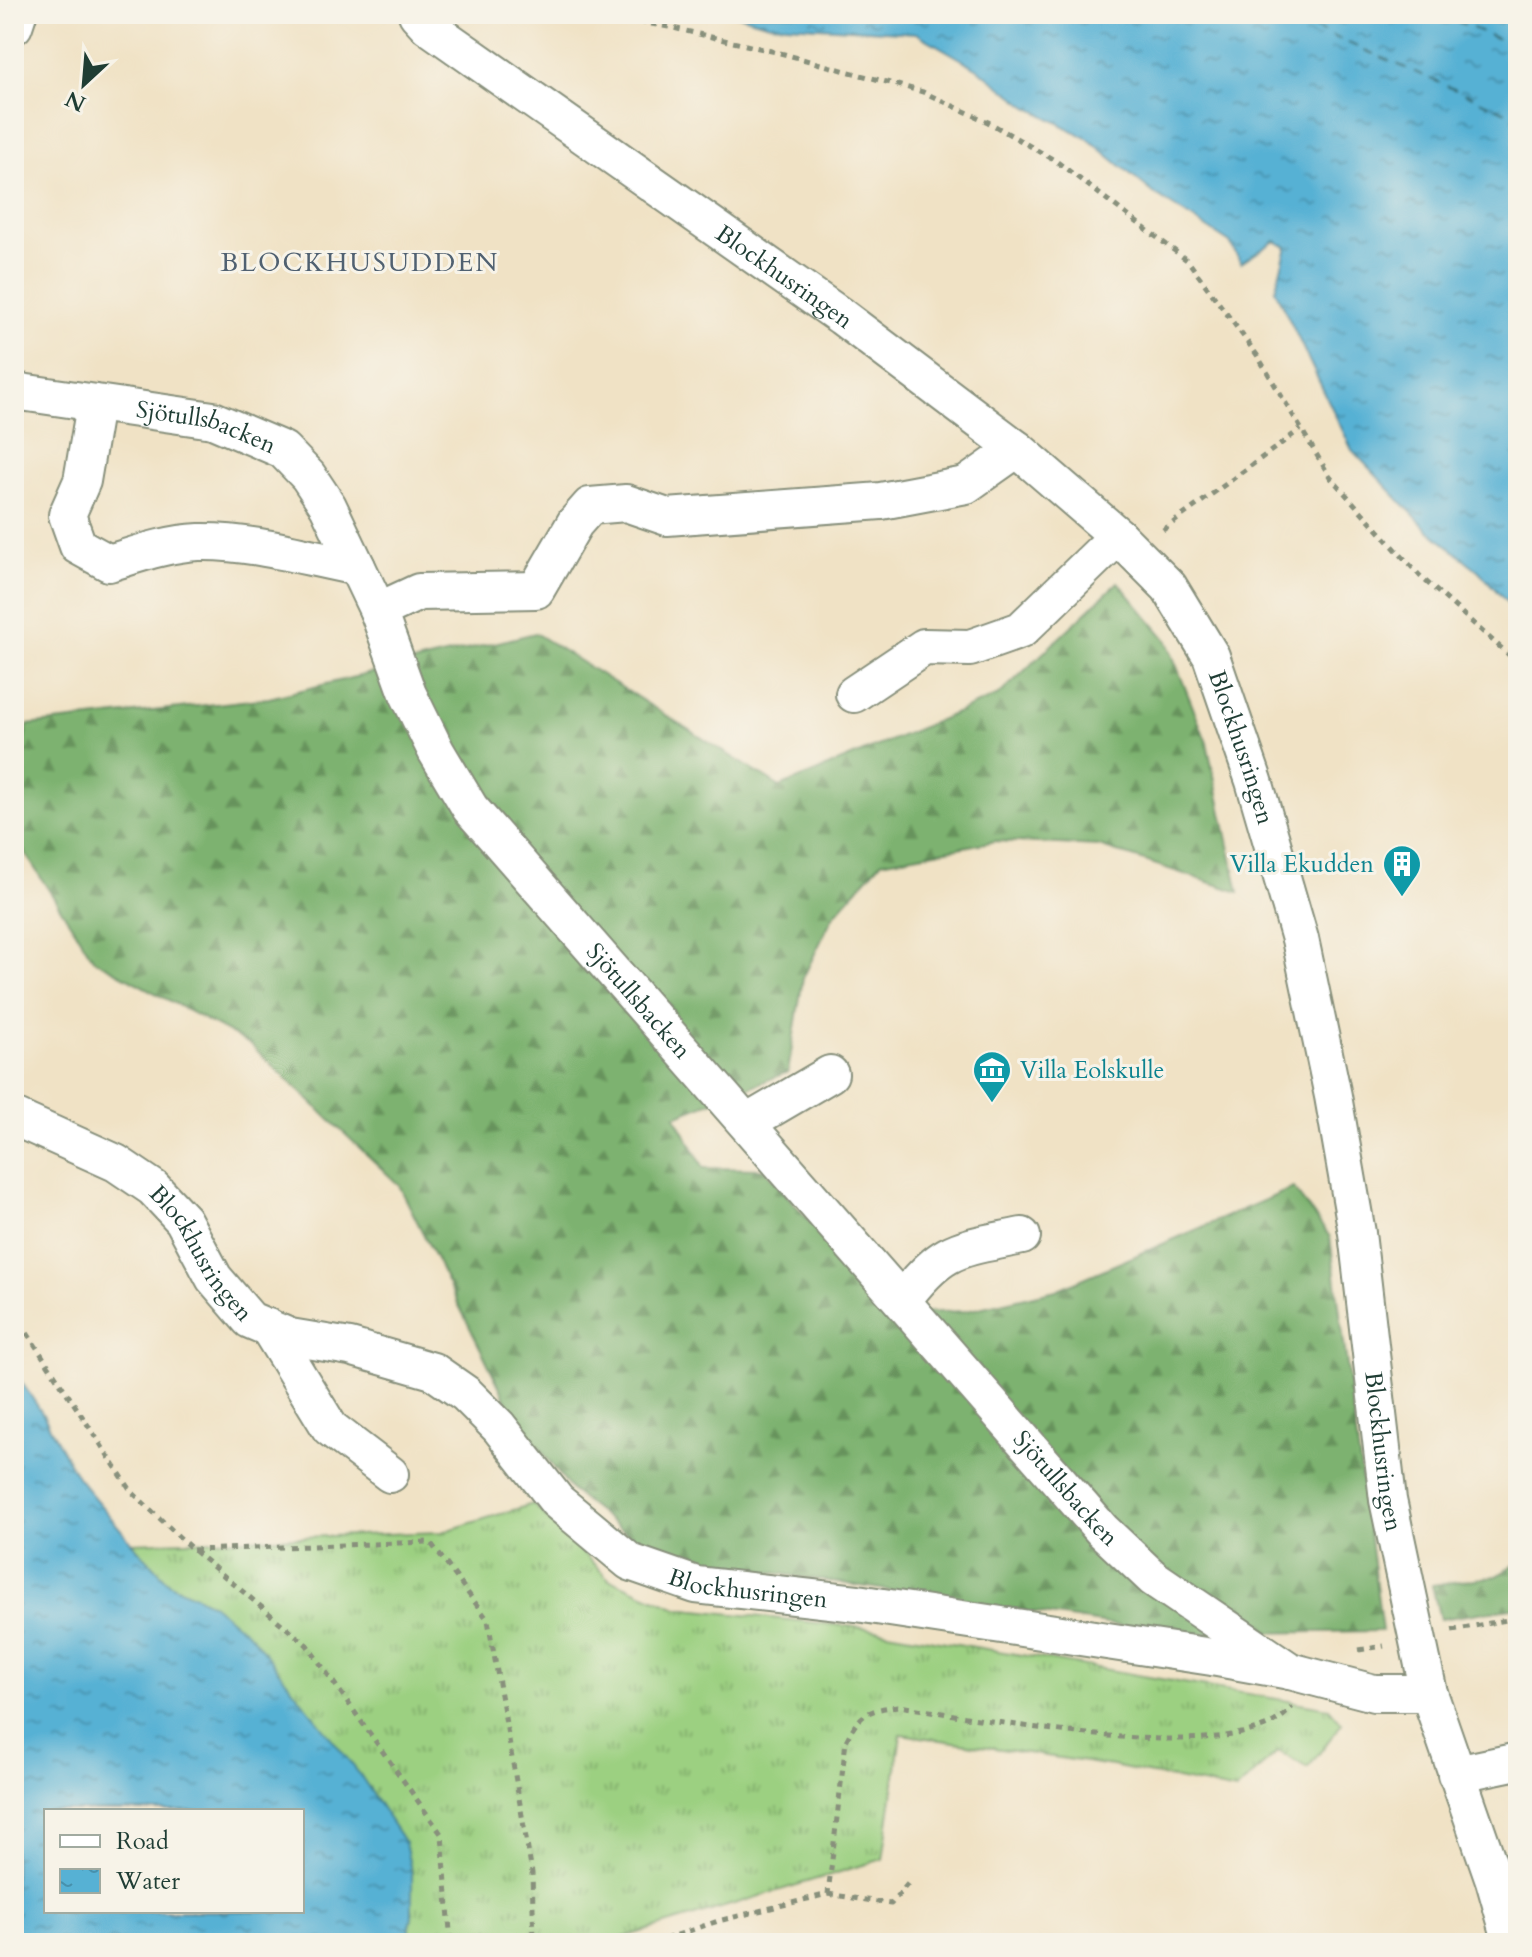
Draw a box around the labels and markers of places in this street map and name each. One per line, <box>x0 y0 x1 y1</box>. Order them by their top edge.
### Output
building icon: Villa Ekudden <box>1381 843 1423 898</box>
place label: Villa Ekudden <box>1230 848 1374 881</box>
museum icon: Villa Eolskulle <box>971 1049 1013 1104</box>
place label: Villa Eolskulle <box>1020 1054 1164 1087</box>

